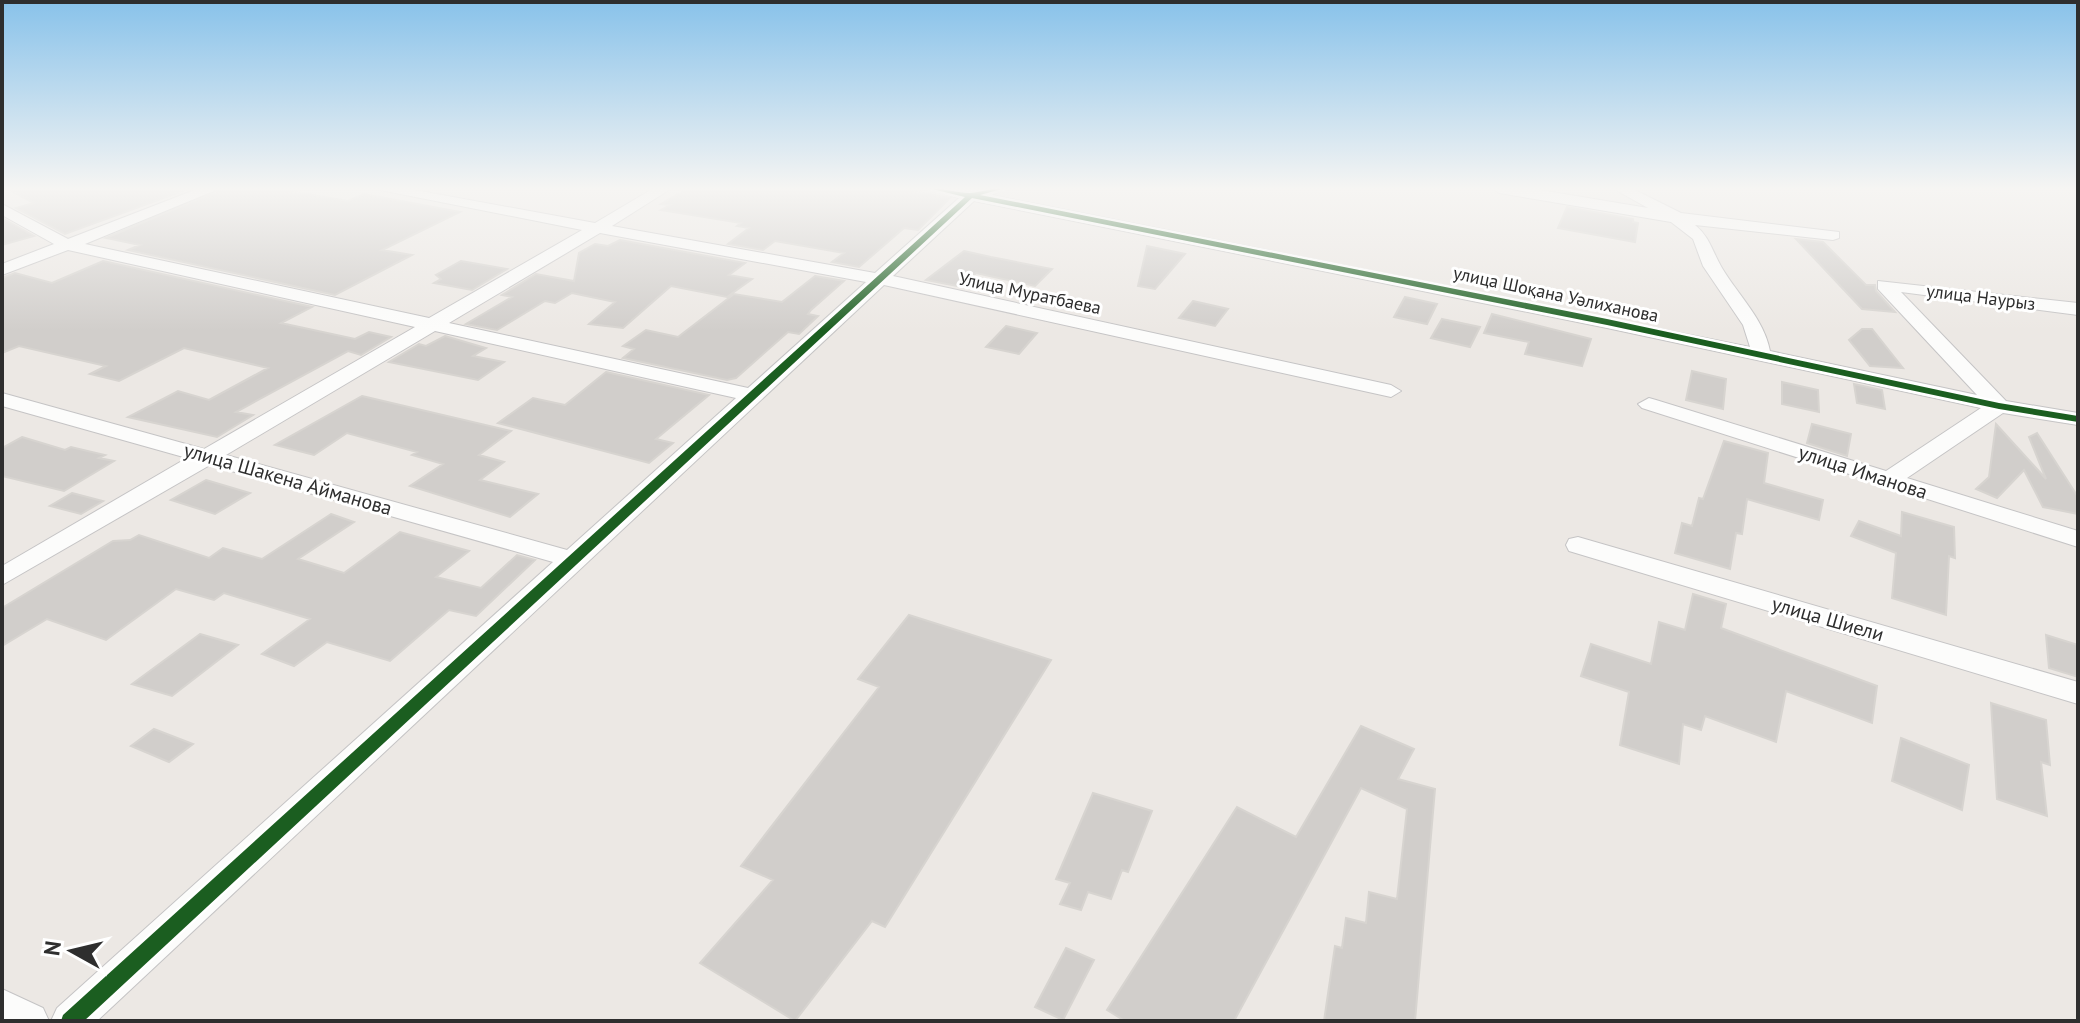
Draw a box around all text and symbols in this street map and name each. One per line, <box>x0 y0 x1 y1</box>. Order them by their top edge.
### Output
street label: улица Шоқана Уәлиханова <box>1451 261 1661 327</box>
street label: Улица Муратбаева <box>957 267 1103 319</box>
street label: улица Наурыз <box>1925 279 2037 315</box>
street label: улица Шакена Айманова <box>181 437 395 521</box>
street label: улица Иманова <box>1795 439 1931 505</box>
street label: улица Шиели <box>1769 591 1887 647</box>
north arrow <box>32 911 112 991</box>
text: N <box>37 939 67 957</box>

